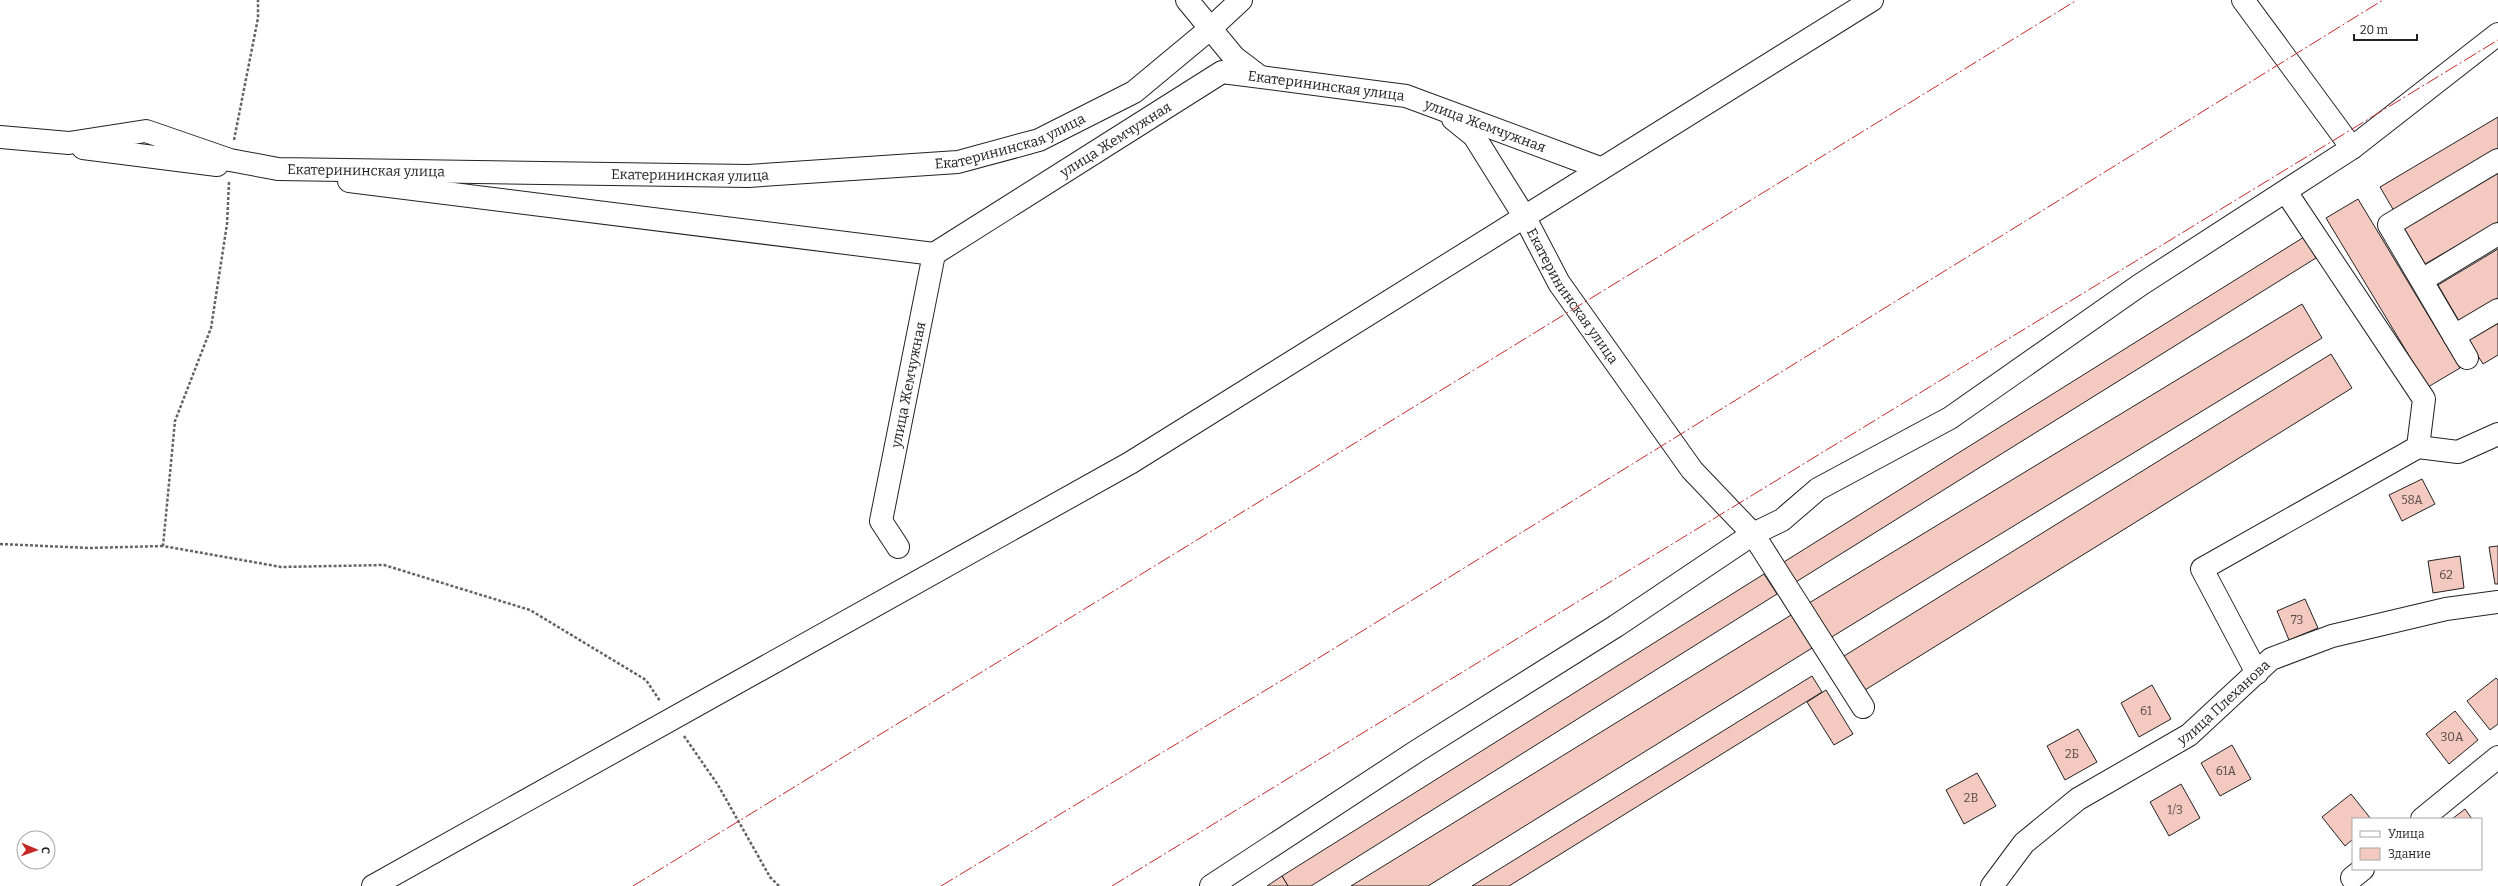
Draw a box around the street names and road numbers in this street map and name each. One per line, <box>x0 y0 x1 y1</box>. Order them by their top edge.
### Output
street label: Екатерининская улица <box>1247 67 1406 105</box>
street label: улица Жемчужная <box>1421 95 1548 156</box>
street label: улица Жемчужная <box>1056 98 1175 182</box>
street label: Екатерининская улица <box>934 110 1089 173</box>
street label: Екатерининская улица <box>287 161 445 180</box>
street label: Екатерининская улица <box>611 166 770 185</box>
street label: Екатерининская улица <box>1523 225 1622 368</box>
street label: улица Жемчужная <box>888 320 929 450</box>
street label: улица Плеханова <box>2174 656 2274 749</box>

